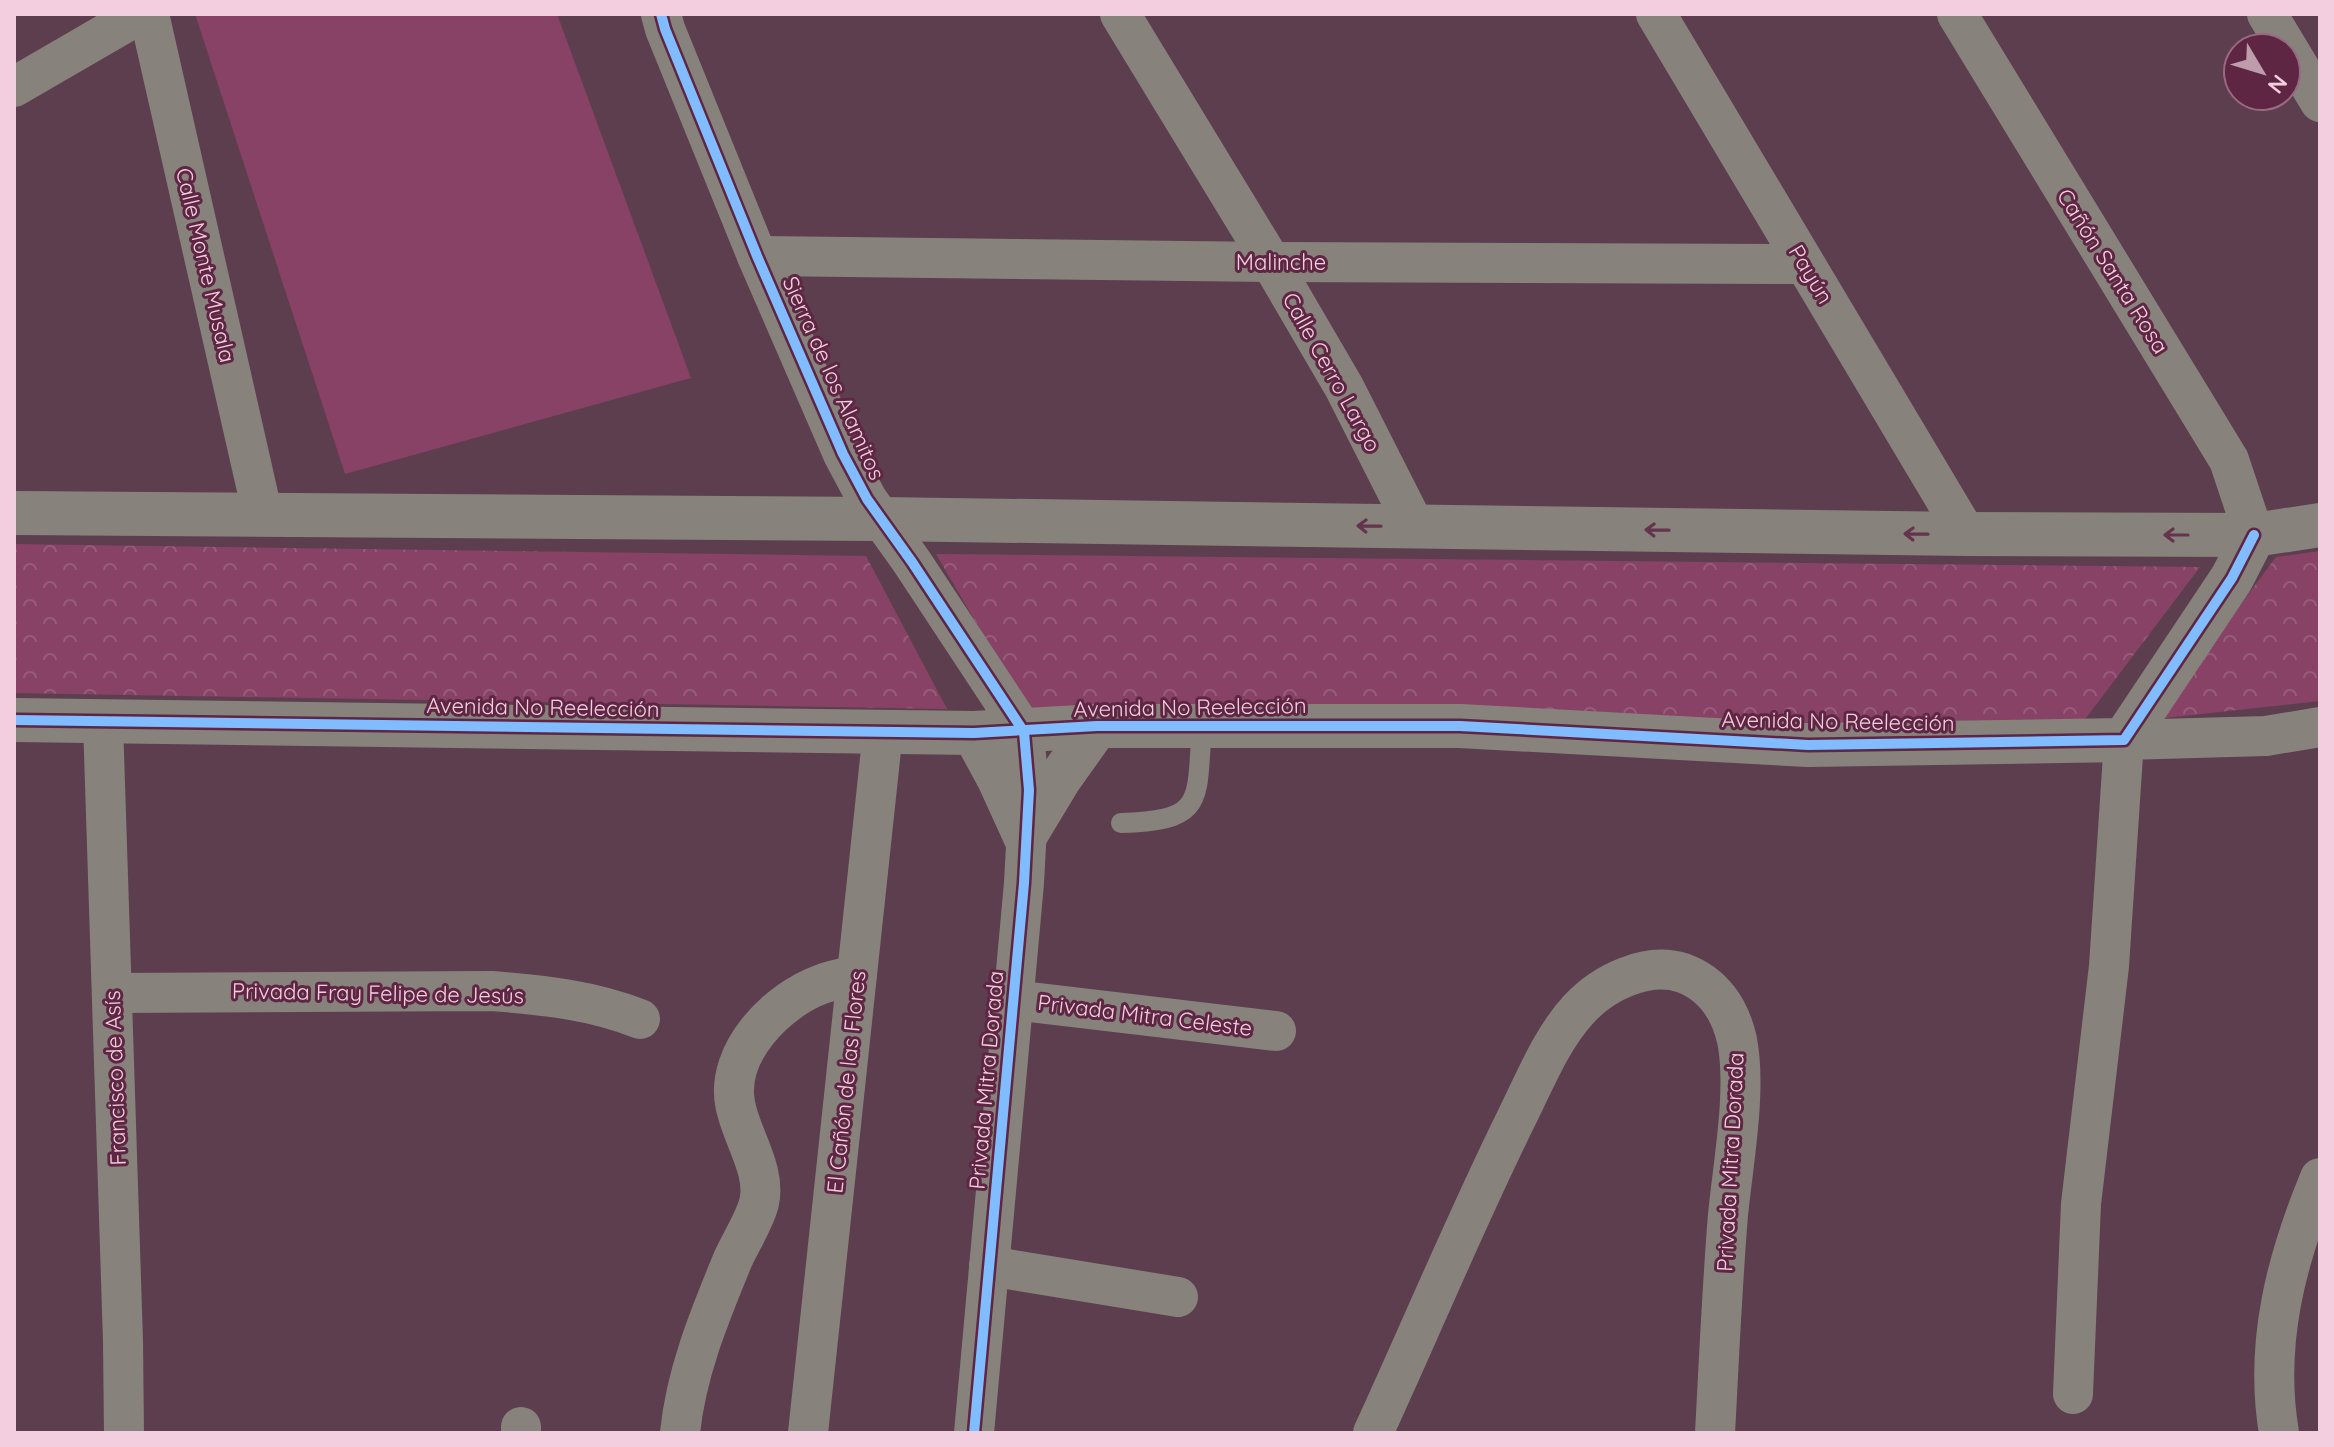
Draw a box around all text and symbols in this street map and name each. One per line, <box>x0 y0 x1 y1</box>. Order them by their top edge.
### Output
north arrow <box>2222 32 2302 112</box>
text: N <box>2262 69 2294 99</box>
street label: Calle Monte Musala <box>170 165 242 365</box>
street label: Cañón Santa Rosa <box>2051 183 2175 359</box>
street label: Payún <box>1782 239 1840 309</box>
street label: Malinche <box>1236 248 1326 276</box>
street label: Sierra de los Alamitos <box>776 272 892 484</box>
street label: Calle Cerro Largo <box>1277 287 1387 457</box>
one-way arrow <box>1356 519 1383 534</box>
one-way arrow <box>1644 522 1671 538</box>
one-way arrow <box>1903 526 1930 542</box>
one-way arrow <box>2163 527 2190 543</box>
street label: Avenida No Reelección <box>426 691 660 723</box>
street label: Avenida No Reelección <box>1073 691 1307 723</box>
street label: Avenida No Reelección <box>1721 705 1955 737</box>
street label: El Cañón de las Flores <box>820 969 872 1195</box>
street label: Privada Mitra Dorada <box>962 970 1010 1190</box>
street label: Privada Fray Felipe de Jesús <box>232 976 524 1010</box>
street label: Privada Mitra Celeste <box>1036 988 1254 1042</box>
street label: Francisco de Asís <box>98 990 132 1166</box>
street label: Privada Mitra Dorada <box>1710 1052 1750 1272</box>

